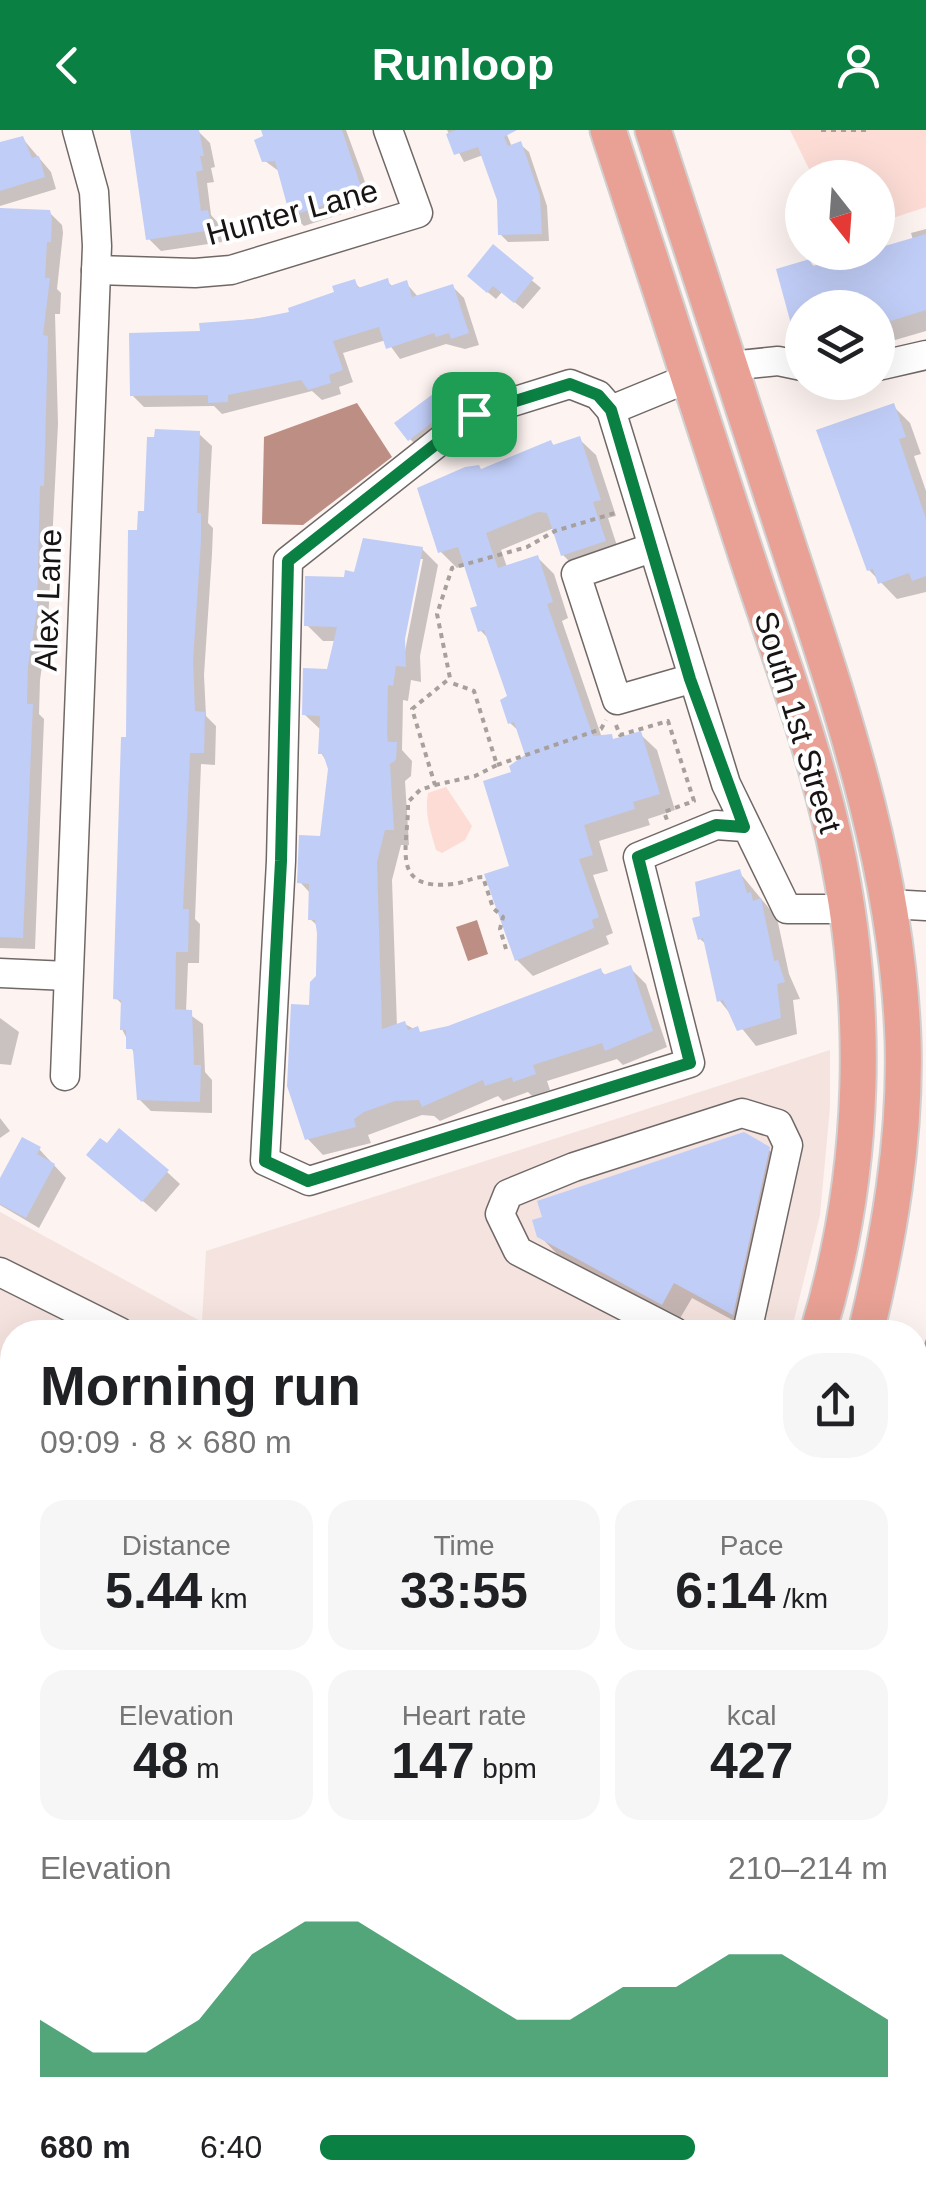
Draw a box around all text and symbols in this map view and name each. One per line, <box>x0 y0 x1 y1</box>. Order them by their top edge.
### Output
icon: back <box>40 38 95 93</box>
icon: person <box>831 38 886 93</box>
text: Runloop <box>372 39 554 90</box>
north arrow <box>785 160 895 270</box>
map controls <box>785 160 895 400</box>
street label: Hunter Lane <box>202 172 382 252</box>
button: layers <box>785 290 895 400</box>
pin <box>432 372 517 457</box>
icon: arrive <box>447 387 502 442</box>
street label: Alex Lane <box>28 528 68 672</box>
street label: South 1st Street <box>747 607 849 837</box>
button: share <box>783 1353 888 1458</box>
text: Morning run <box>40 1355 361 1417</box>
text: 09:09 · 8 × 680 m <box>40 1424 292 1460</box>
text: Distance <box>122 1530 231 1561</box>
text: Time <box>433 1530 495 1561</box>
text: Pace <box>720 1530 784 1561</box>
text: 5.44 <box>105 1563 202 1619</box>
text: 33:55 <box>400 1563 528 1619</box>
text: 6:14 <box>675 1563 775 1619</box>
text: km <box>202 1583 248 1614</box>
text: /km <box>775 1583 828 1614</box>
text: Elevation <box>119 1700 234 1731</box>
text: Heart rate <box>402 1700 526 1731</box>
text: kcal <box>727 1700 777 1731</box>
text: 48 <box>133 1733 189 1789</box>
text: 147 <box>391 1733 475 1789</box>
text: 427 <box>710 1733 793 1789</box>
text: m <box>189 1753 220 1784</box>
text: bpm <box>475 1753 537 1784</box>
text: Elevation <box>40 1850 172 1886</box>
text: 210–214 m <box>728 1850 888 1886</box>
text: 680 m <box>40 2129 131 2165</box>
text: 6:40 <box>200 2129 262 2165</box>

